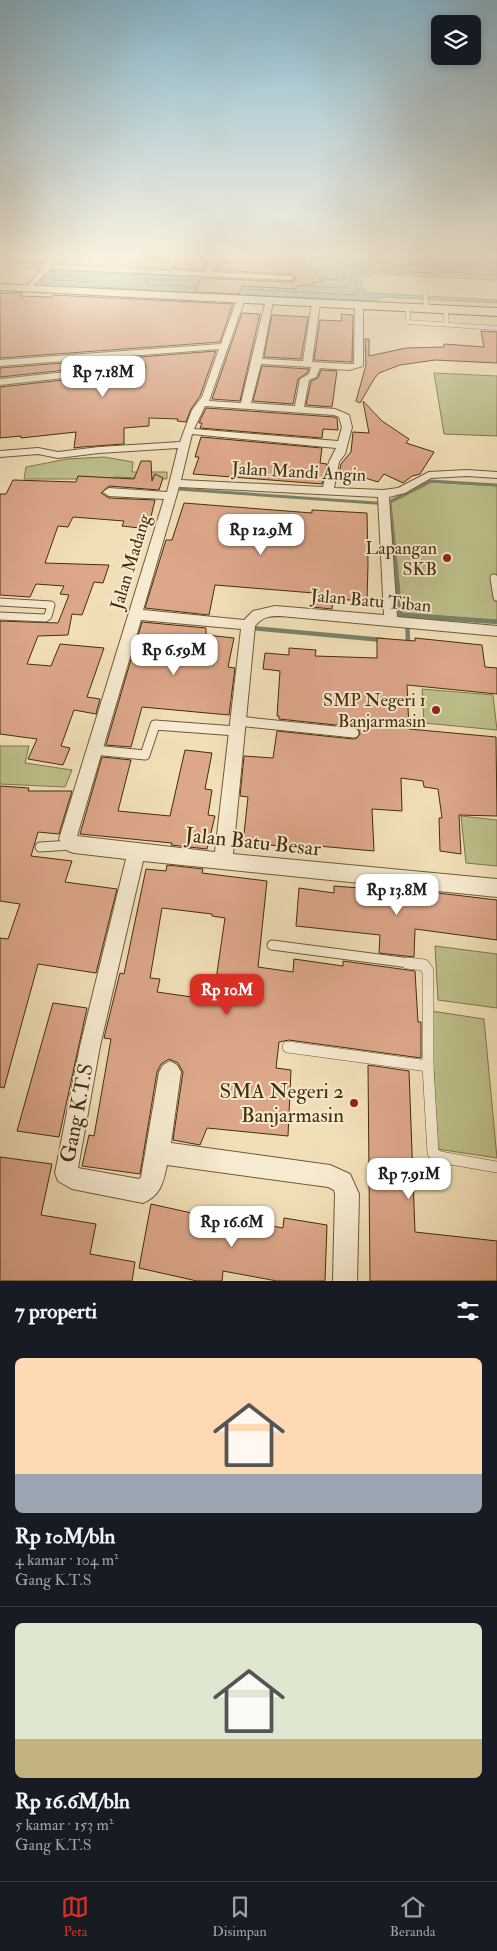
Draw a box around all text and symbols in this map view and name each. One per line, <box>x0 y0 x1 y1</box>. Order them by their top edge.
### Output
map controls <box>431 15 481 65</box>
button: layers <box>431 15 481 65</box>
pin: Rp 7.18M <box>51 356 155 398</box>
text: Rp 7.18M <box>72 362 134 382</box>
street label: Jalan Mandi Angin <box>230 457 367 487</box>
street label: Jalan Madang <box>105 510 157 613</box>
pin: Rp 12.9M <box>209 514 313 556</box>
text: Rp 12.9M <box>229 520 293 540</box>
place label: Lapangan SKB <box>365 537 437 581</box>
marker: Lapangan SKB <box>441 552 453 564</box>
street label: Jalan Batu Tiban <box>309 584 432 618</box>
pin: Rp 6.59M <box>122 634 226 676</box>
text: Rp 6.59M <box>142 640 206 660</box>
place label: SMP Negeri 1 Banjarmasin <box>323 689 426 733</box>
marker: SMP Negeri 1 Banjarmasin <box>430 704 442 716</box>
street label: Jalan Batu Besar <box>183 821 323 863</box>
pin: Rp 13.8M <box>345 874 449 916</box>
text: Rp 13.8M <box>367 880 427 900</box>
pin: Rp 10M <box>186 974 268 1016</box>
text: Rp 10M <box>201 980 253 1000</box>
street label: Gang K.T.S <box>54 1061 100 1165</box>
place label: SMA Negeri 2 Banjarmasin <box>220 1078 344 1129</box>
marker: SMA Negeri 2 Banjarmasin <box>348 1097 360 1109</box>
pin: Rp 7.91M <box>357 1158 461 1200</box>
text: Rp 7.91M <box>378 1164 440 1184</box>
pin: Rp 16.6M <box>180 1206 284 1248</box>
text: Rp 16.6M <box>200 1212 264 1232</box>
icon: filters <box>454 1297 482 1325</box>
text: 7 properti <box>15 1298 97 1325</box>
icon: home <box>204 1390 294 1480</box>
text: Rp 10M/bln <box>15 1523 115 1550</box>
text: 4 kamar · 104 m² <box>15 1550 119 1570</box>
text: Gang K.T.S <box>15 1570 92 1590</box>
icon: home <box>204 1656 294 1746</box>
text: Rp 16.6M/bln <box>15 1788 130 1815</box>
text: 5 kamar · 153 m² <box>15 1815 113 1835</box>
text: Gang K.T.S <box>15 1835 92 1855</box>
tab: Peta <box>61 1893 89 1940</box>
tab: Disimpan <box>212 1893 267 1940</box>
tab: Beranda <box>390 1893 436 1940</box>

